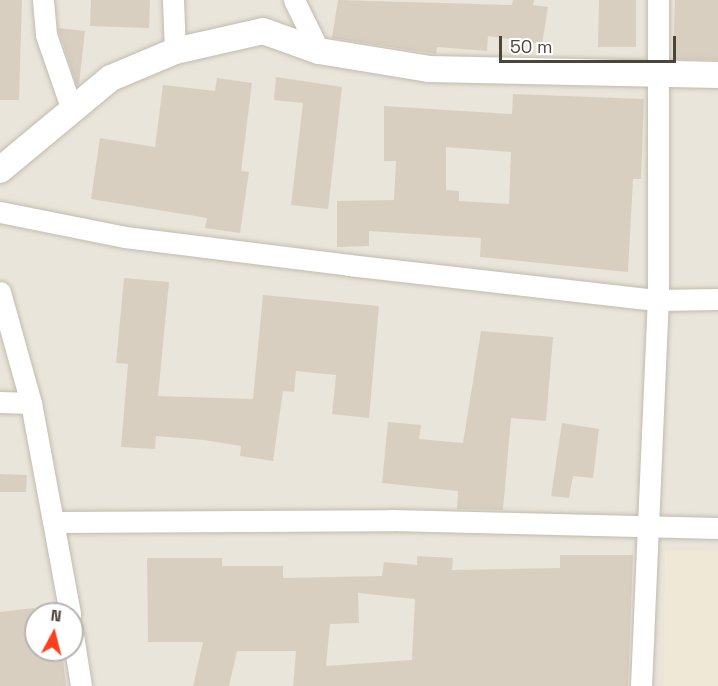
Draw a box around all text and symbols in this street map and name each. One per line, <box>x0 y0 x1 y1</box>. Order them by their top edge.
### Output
scale bar <box>502 24 679 62</box>
text: 50 m <box>510 35 552 58</box>
north arrow <box>24 602 84 662</box>
text: N <box>49 605 63 627</box>

